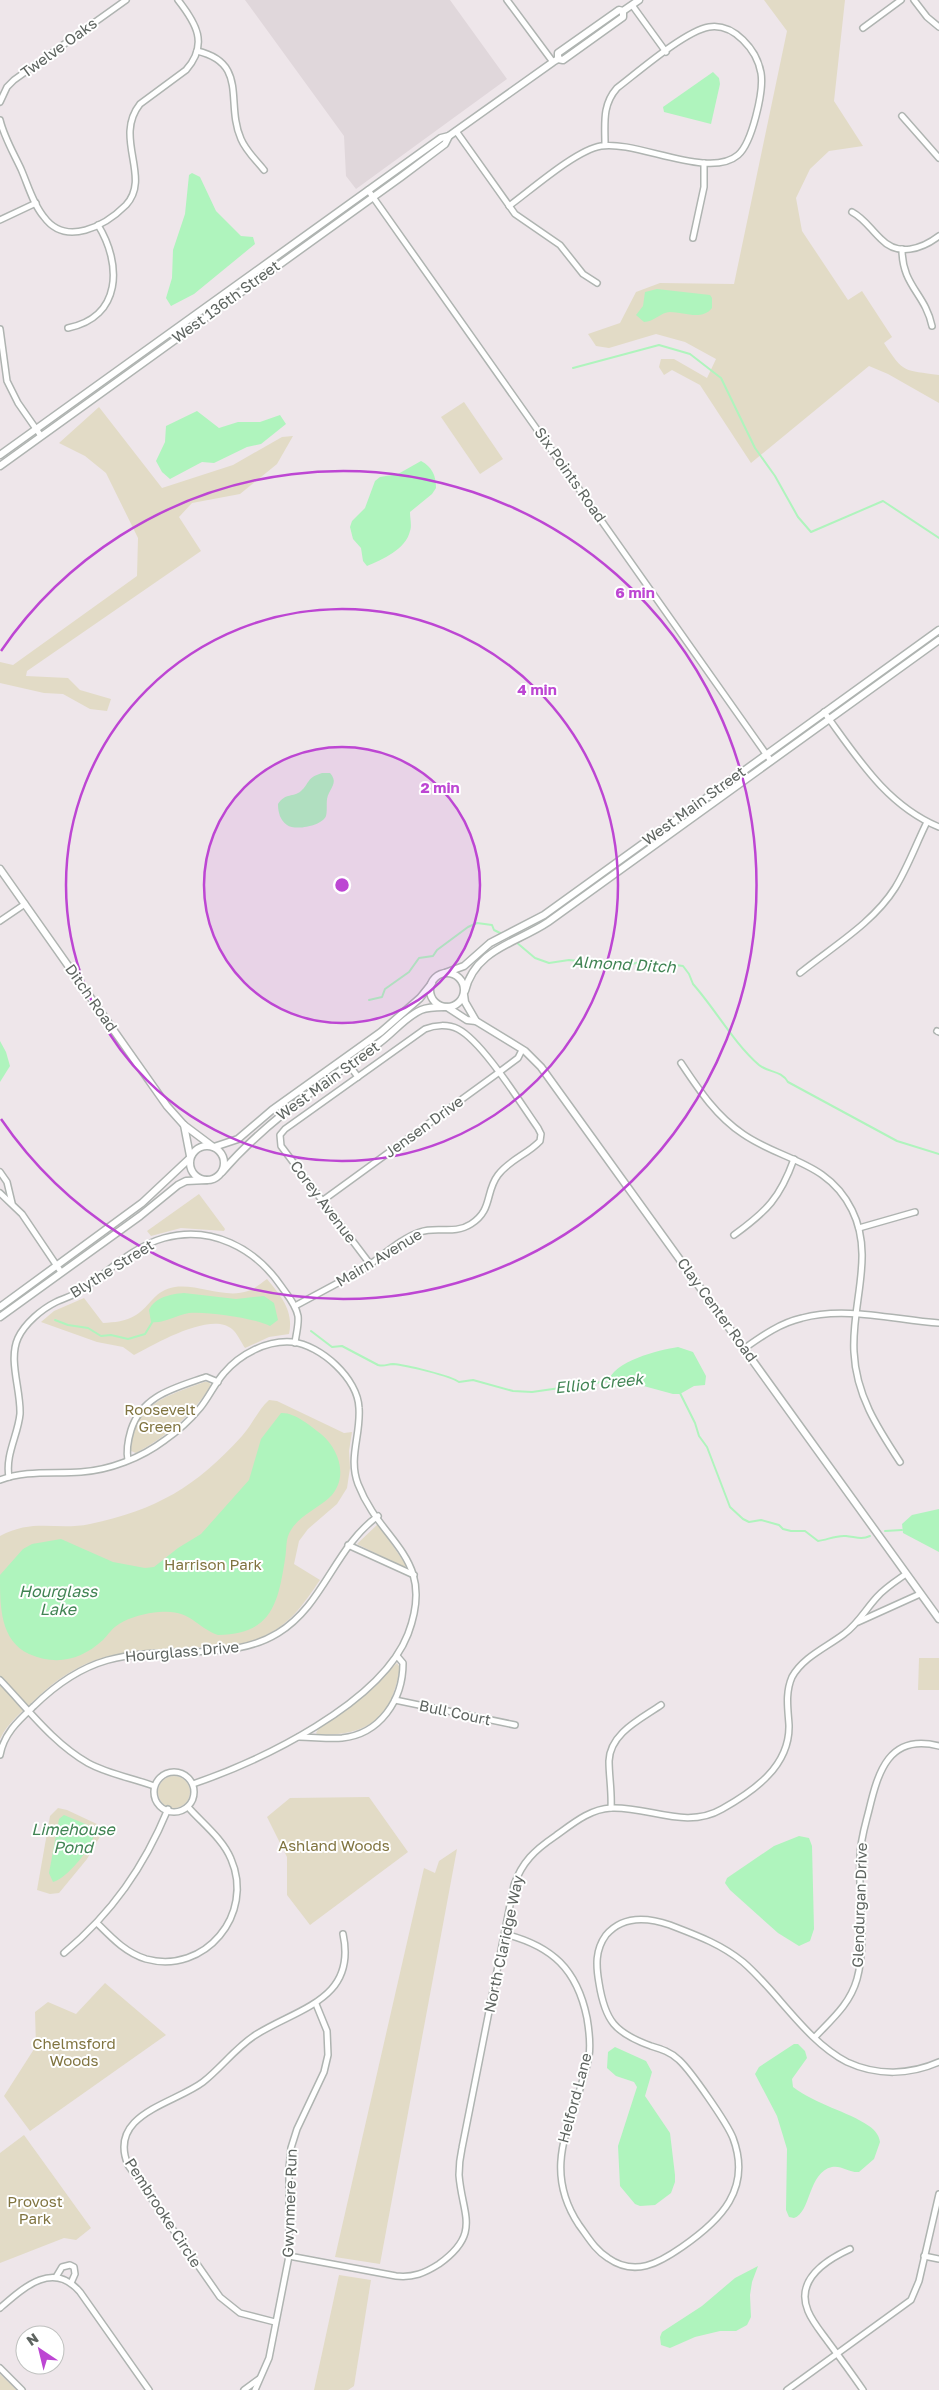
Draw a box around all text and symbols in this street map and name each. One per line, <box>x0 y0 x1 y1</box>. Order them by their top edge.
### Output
street label: Twelve Oaks <box>17 14 100 81</box>
street label: West 136th Street <box>168 256 283 346</box>
street label: Six Points Road <box>531 423 610 525</box>
text: 6 min <box>615 583 655 601</box>
text: 4 min <box>517 680 557 698</box>
street label: West Main Street <box>638 762 748 849</box>
text: 2 min <box>420 778 460 796</box>
centre of rings <box>333 876 351 894</box>
water label: Almond Ditch <box>572 951 677 977</box>
street label: Ditch Road <box>62 960 122 1035</box>
street label: West Main Street <box>272 1037 382 1124</box>
street label: Jensen Drive <box>380 1091 467 1161</box>
street label: Corey Avenue <box>287 1157 361 1246</box>
street label: Mairn Avenue <box>332 1224 425 1290</box>
street label: Blythe Street <box>66 1235 157 1301</box>
street label: Clay Center Road <box>674 1254 762 1365</box>
water label: Elliot Creek <box>554 1368 646 1398</box>
park label: Roosevelt Green <box>124 1400 196 1435</box>
park label: Harrison Park <box>164 1555 263 1573</box>
water label: Hourglass Lake <box>19 1581 99 1619</box>
street label: Hourglass Drive <box>124 1637 240 1665</box>
street label: Bull Court <box>418 1696 493 1728</box>
water label: Limehouse Pond <box>31 1819 117 1857</box>
park label: Ashland Woods <box>278 1836 390 1854</box>
street label: Glendurgan Drive <box>848 1842 870 1968</box>
street label: North Claridge Way <box>480 1873 527 2014</box>
park label: Chelmsford Woods <box>32 2034 116 2069</box>
street label: Helford Lane <box>553 2050 595 2145</box>
street label: Gwynmere Run <box>278 2148 300 2258</box>
street label: Pembrooke Circle <box>122 2154 206 2271</box>
park label: Provost Park <box>7 2192 63 2227</box>
north arrow <box>15 2325 65 2375</box>
text: N <box>23 2329 41 2349</box>

